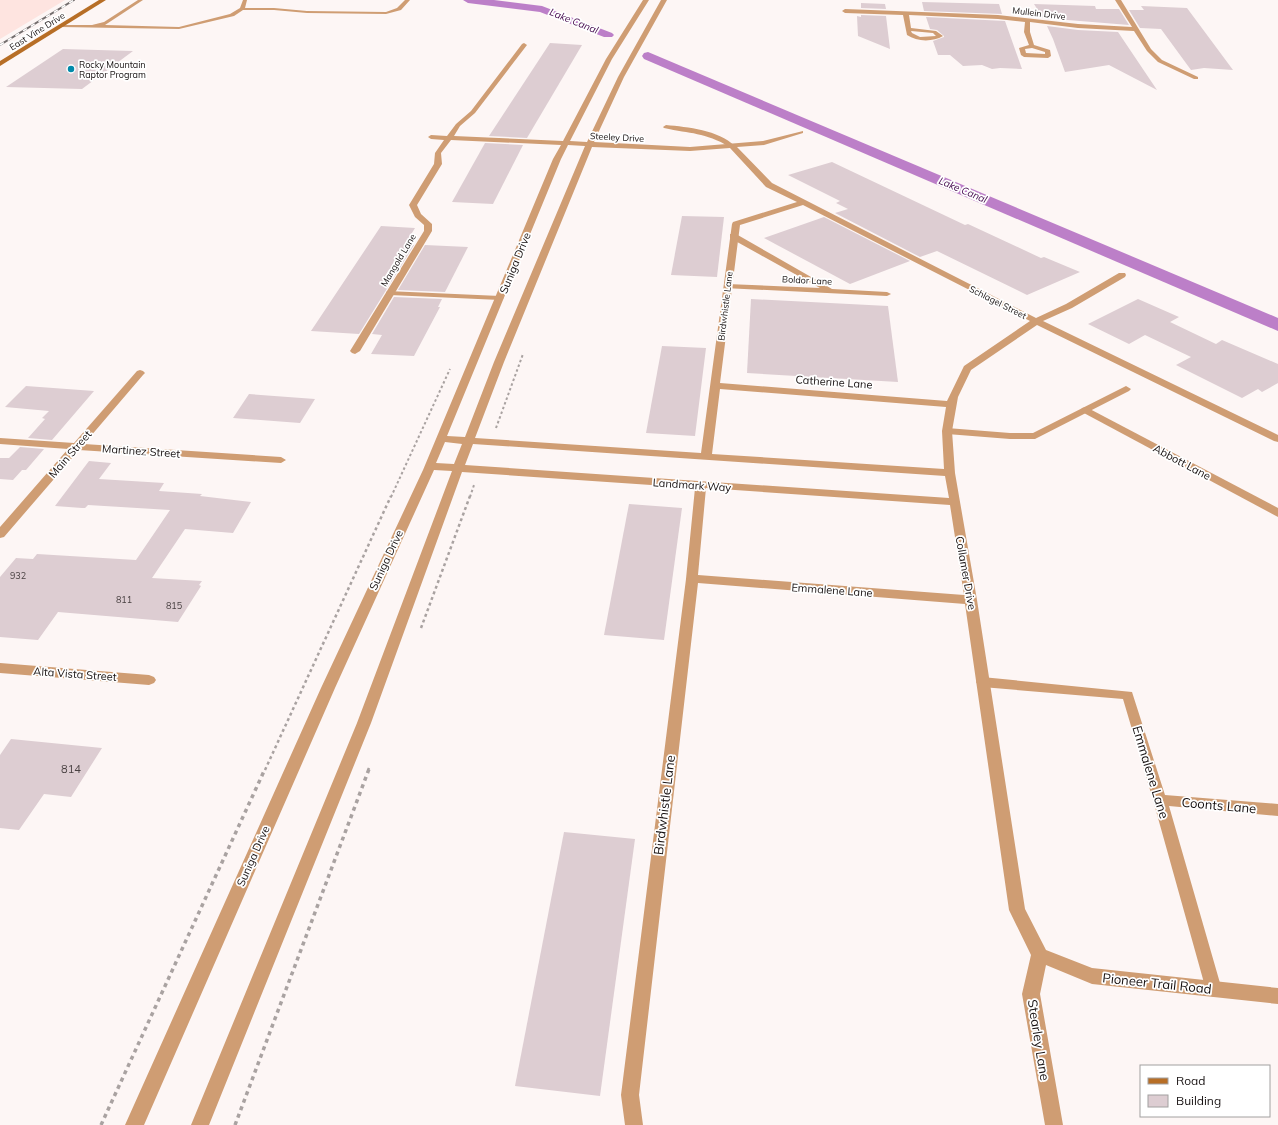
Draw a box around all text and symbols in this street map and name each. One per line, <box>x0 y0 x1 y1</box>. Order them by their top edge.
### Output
street label: Mullein Drive <box>1012 4 1066 22</box>
water label: Lake Canal <box>548 5 601 37</box>
street label: East Vine Drive <box>7 10 67 52</box>
place label: Rocky Mountain Raptor Program <box>79 59 146 80</box>
marker: Rocky Mountain Raptor Program <box>66 64 76 74</box>
street label: Steeley Drive <box>590 130 645 145</box>
water label: Lake Canal <box>937 174 990 206</box>
street label: Suniga Drive <box>496 230 534 296</box>
street label: Mangold Lane <box>378 232 418 288</box>
street label: Birdwhistle Lane <box>715 271 735 341</box>
street label: Boldor Lane <box>782 273 832 287</box>
street label: Schlagel Street <box>968 283 1028 321</box>
street label: Catherine Lane <box>795 372 873 392</box>
street label: Main Street <box>46 427 95 481</box>
street label: Martinez Street <box>102 441 181 461</box>
street label: Abbott Lane <box>1151 441 1213 483</box>
street label: Landmark Way <box>652 475 732 495</box>
street label: Suniga Drive <box>366 528 406 592</box>
street label: Collamer Drive <box>953 535 979 611</box>
house number: 932 <box>10 570 26 581</box>
street label: Emmalene Lane <box>791 580 873 600</box>
house number: 811 <box>116 594 132 605</box>
house number: 815 <box>166 600 183 611</box>
street label: Alta Vista Street <box>33 664 117 684</box>
street label: Emmalene Lane <box>1129 724 1173 820</box>
street label: Birdwhistle Lane <box>650 754 678 856</box>
house number: 814 <box>61 762 81 776</box>
street label: Coonts Lane <box>1181 794 1257 816</box>
street label: Suniga Drive <box>233 823 273 889</box>
street label: Pioneer Trail Road <box>1102 969 1212 997</box>
street label: Stearley Lane <box>1025 998 1053 1082</box>
legend <box>1140 1065 1270 1117</box>
text: Road <box>1176 1073 1205 1088</box>
text: Building <box>1176 1093 1221 1108</box>

